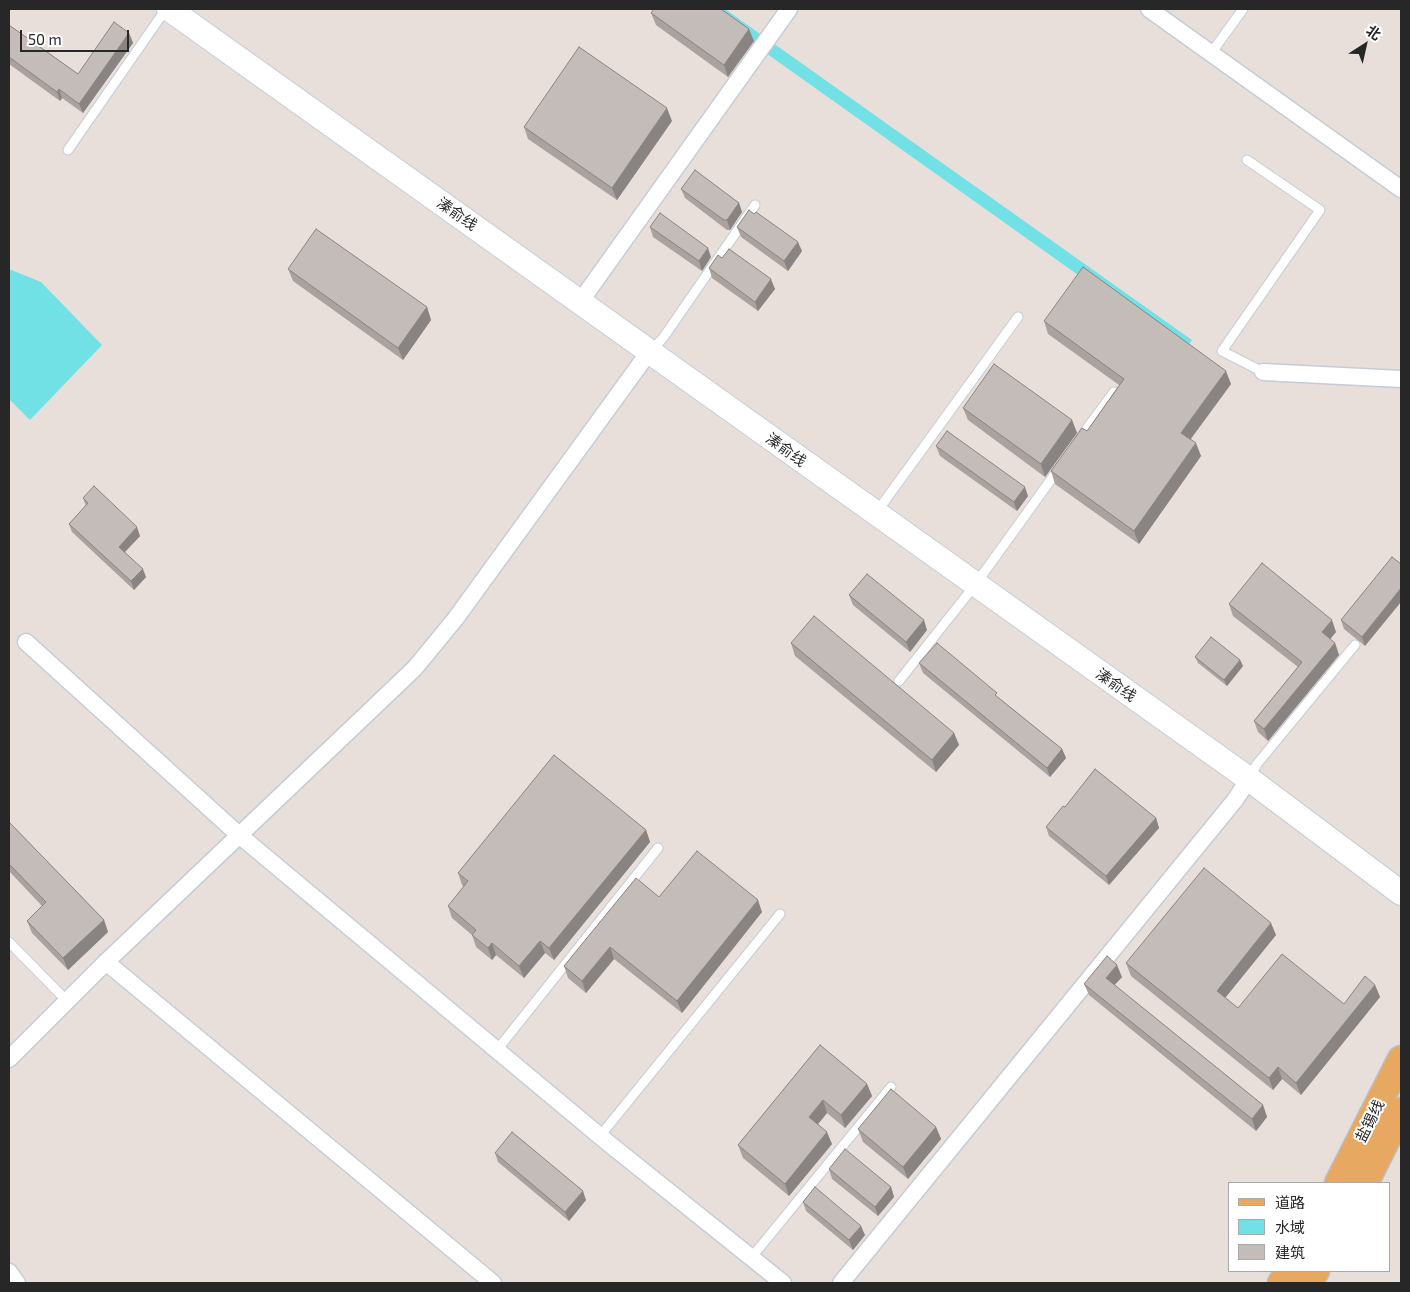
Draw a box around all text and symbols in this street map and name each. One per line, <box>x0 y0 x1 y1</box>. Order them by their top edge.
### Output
scale bar <box>22 20 131 52</box>
north arrow <box>1340 20 1390 70</box>
text: 北 <box>1363 21 1384 43</box>
text: 50 m <box>28 30 62 48</box>
street label: 溱俞线 <box>433 194 481 234</box>
street label: 溱俞线 <box>763 429 809 471</box>
street label: 溱俞线 <box>1092 665 1140 705</box>
street label: 盐锡线 <box>1352 1097 1388 1145</box>
legend <box>1228 1182 1390 1272</box>
text: 道路 <box>1275 1193 1305 1211</box>
text: 水域 <box>1275 1218 1305 1236</box>
text: 建筑 <box>1275 1243 1305 1261</box>

